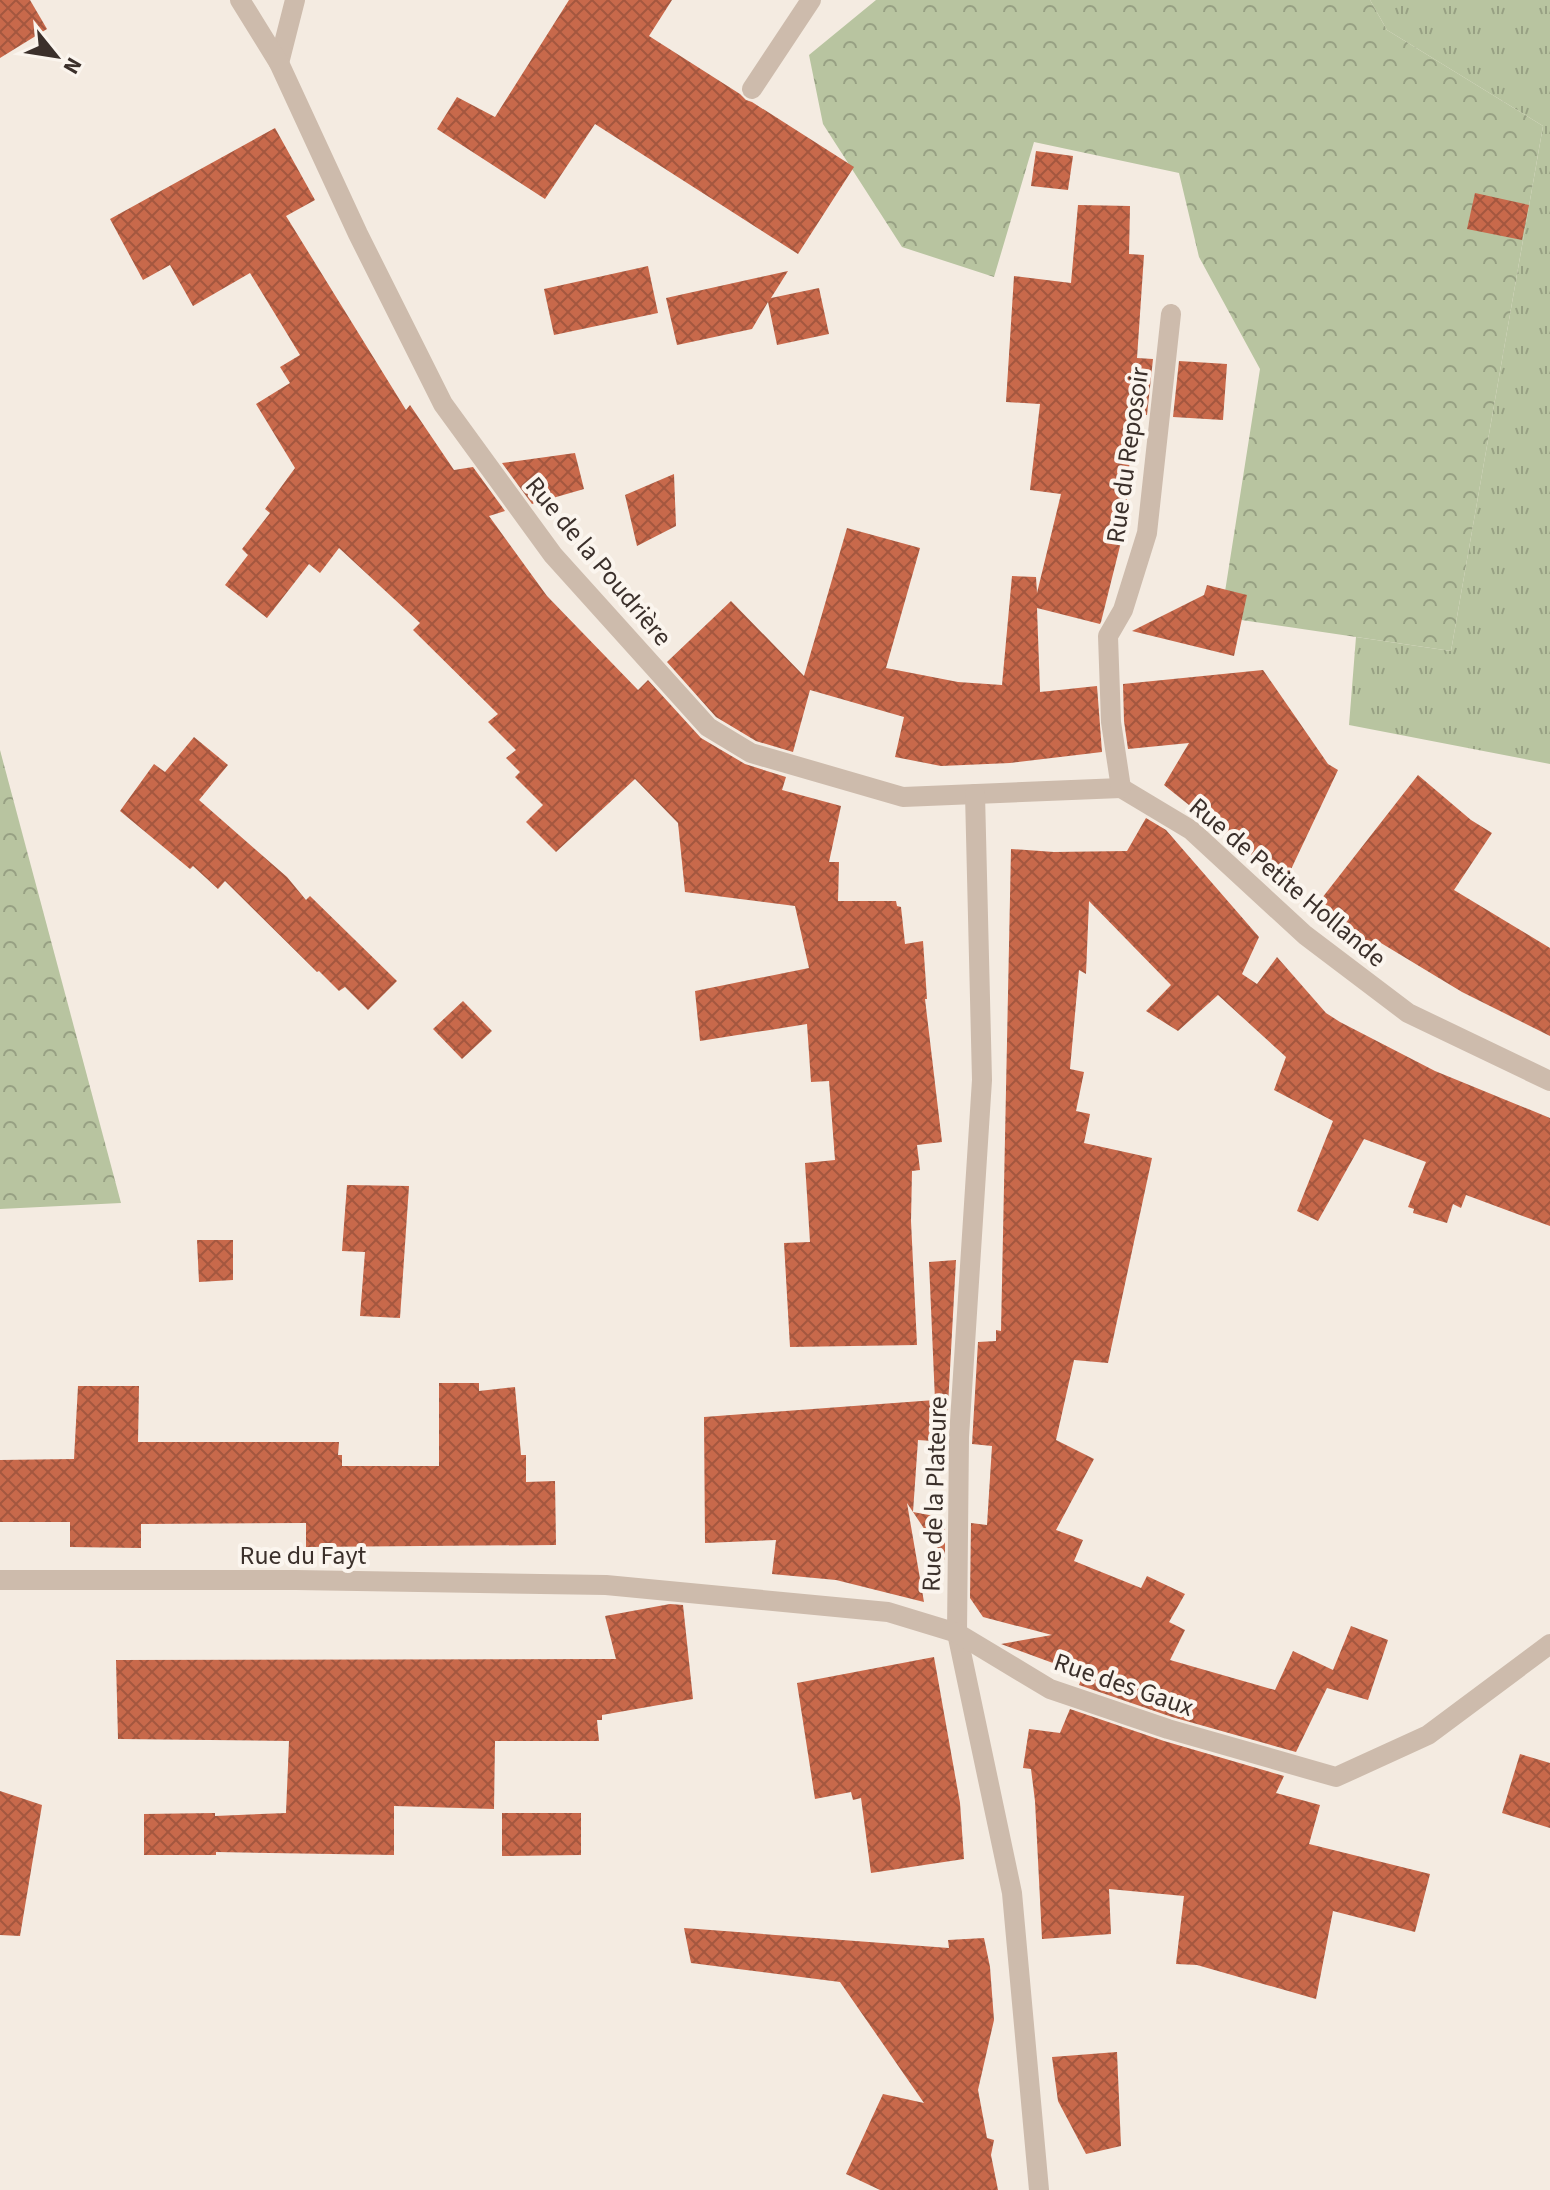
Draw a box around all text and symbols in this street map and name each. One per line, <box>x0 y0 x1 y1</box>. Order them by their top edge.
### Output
north arrow <box>16 16 96 96</box>
text: N <box>55 51 90 80</box>
street label: Rue du Reposoir <box>1097 364 1158 545</box>
street label: Rue de la Poudrière <box>517 469 681 654</box>
street label: Rue de Petite Hollande <box>1181 789 1394 976</box>
street label: Rue de la Plateure <box>913 1396 956 1592</box>
street label: Rue du Fayt <box>240 1537 367 1574</box>
street label: Rue des Gaux <box>1049 1643 1199 1726</box>

